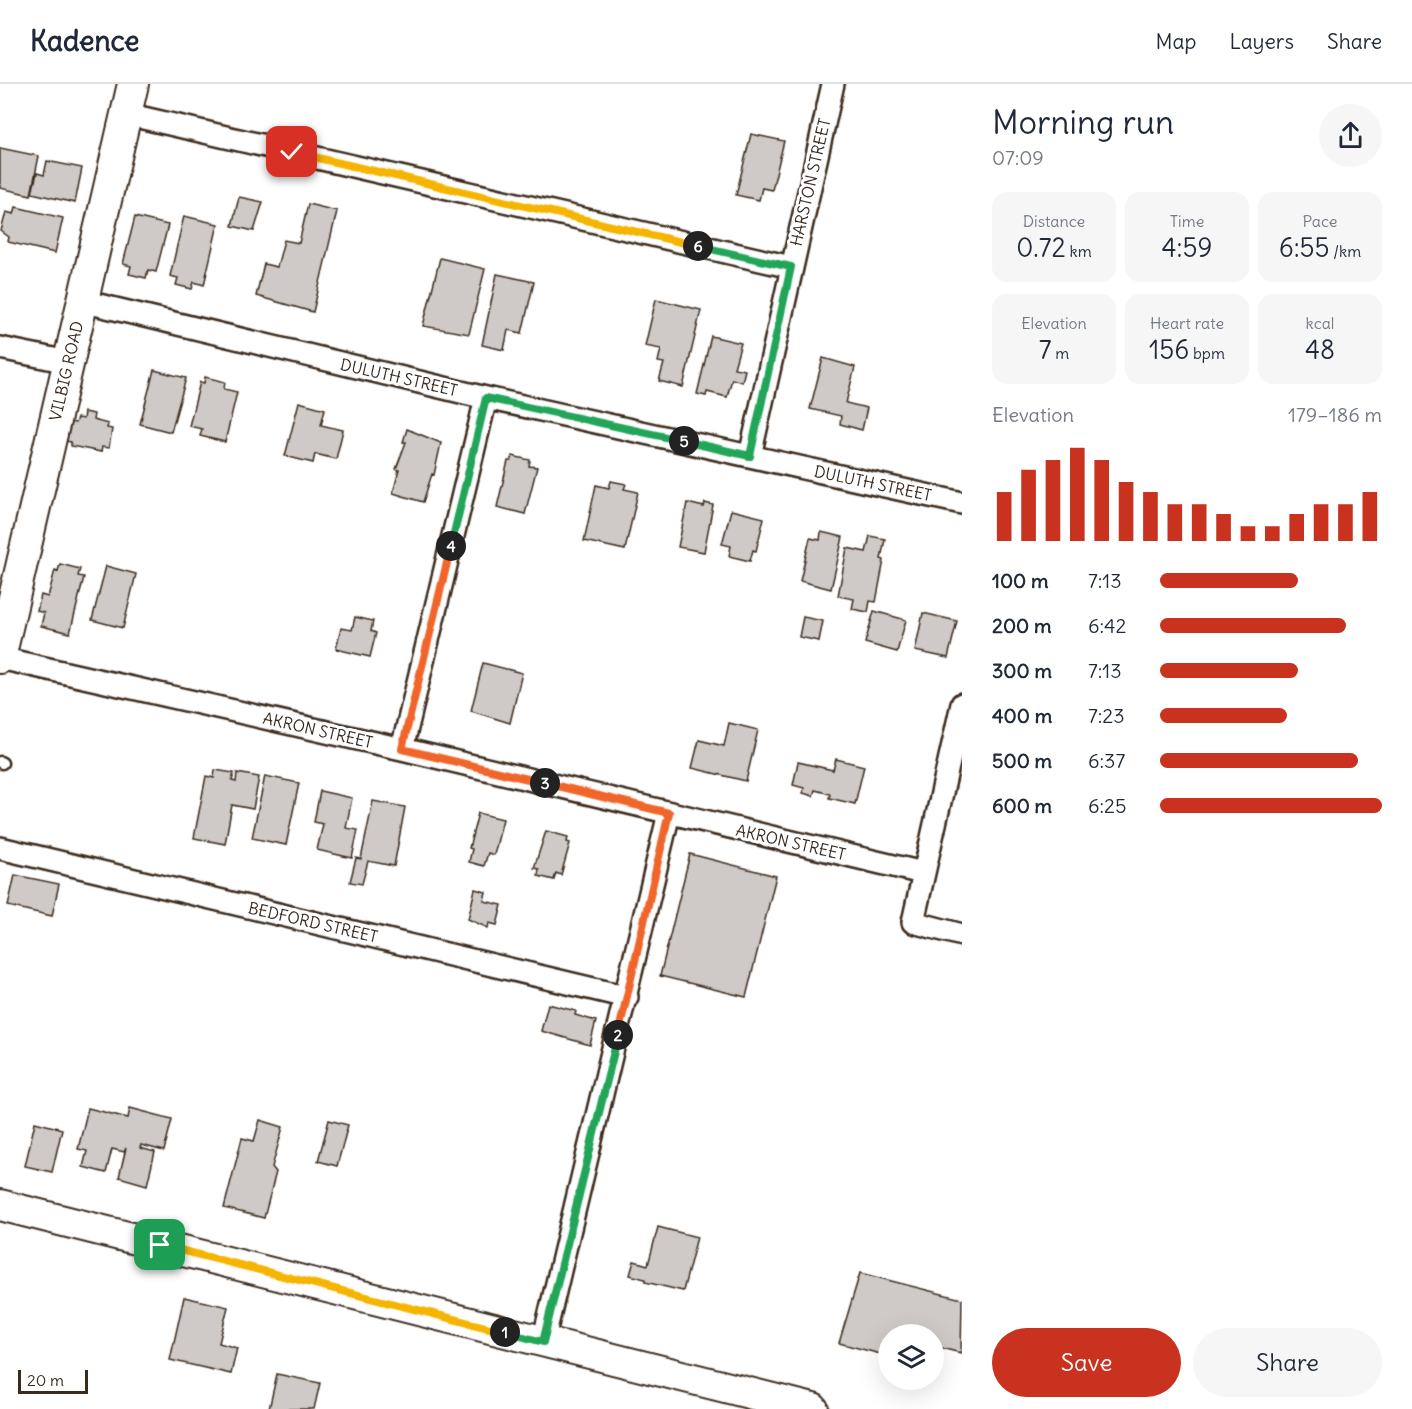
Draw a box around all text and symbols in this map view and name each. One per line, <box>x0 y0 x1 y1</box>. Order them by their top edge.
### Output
text: Kadence <box>30 23 139 59</box>
text: Map <box>1156 28 1196 55</box>
text: Layers <box>1229 28 1294 55</box>
text: Share <box>1327 28 1382 55</box>
text: Morning run <box>992 101 1174 143</box>
button: share <box>1319 104 1382 167</box>
street label: HARSTON STREET <box>786 116 834 248</box>
pin <box>266 126 317 177</box>
icon: check <box>275 135 308 168</box>
text: 07:09 <box>992 145 1044 170</box>
text: Distance <box>1023 211 1085 231</box>
text: Time <box>1170 211 1204 231</box>
text: Pace <box>1303 211 1337 231</box>
pin: 6 <box>683 231 713 261</box>
text: 0.72 <box>1016 231 1066 264</box>
text: 4:59 <box>1162 231 1212 264</box>
text: 6:55 <box>1279 231 1329 264</box>
text: 6 <box>693 236 703 256</box>
text: km <box>1066 241 1092 261</box>
text: /km <box>1329 241 1361 261</box>
text: Elevation <box>1021 313 1087 333</box>
text: Heart rate <box>1150 313 1224 333</box>
text: kcal <box>1306 313 1334 333</box>
street label: VILBIG ROAD <box>45 319 87 423</box>
text: 7 <box>1039 333 1051 366</box>
text: 156 <box>1149 333 1189 366</box>
text: 48 <box>1305 333 1335 366</box>
text: m <box>1051 343 1069 363</box>
text: bpm <box>1189 343 1225 363</box>
street label: DULUTH STREET <box>338 354 460 400</box>
text: Elevation <box>992 402 1074 427</box>
text: 179–186 m <box>1288 402 1382 427</box>
pin: 5 <box>669 426 699 456</box>
text: 5 <box>679 431 689 451</box>
street label: DULUTH STREET <box>812 461 934 505</box>
pin: 4 <box>436 531 466 561</box>
text: 4 <box>446 536 456 556</box>
text: 100 m <box>992 568 1049 593</box>
text: 7:13 <box>1088 568 1122 593</box>
text: 200 m <box>992 613 1052 638</box>
text: 6:42 <box>1088 613 1127 638</box>
text: 300 m <box>992 658 1052 683</box>
text: 7:13 <box>1088 658 1122 683</box>
text: 400 m <box>992 703 1052 728</box>
text: 7:23 <box>1088 703 1125 728</box>
street label: AKRON STREET <box>261 708 375 752</box>
text: 500 m <box>992 748 1052 773</box>
text: 6:37 <box>1088 748 1125 773</box>
pin: 3 <box>530 768 560 798</box>
text: 3 <box>540 773 550 793</box>
text: 600 m <box>992 793 1052 818</box>
text: 6:25 <box>1088 793 1127 818</box>
street label: AKRON STREET <box>734 820 848 864</box>
street label: BEDFORD STREET <box>246 897 380 947</box>
pin: 2 <box>603 1020 633 1050</box>
text: 2 <box>614 1025 622 1045</box>
pin <box>134 1219 185 1270</box>
icon: arrive <box>143 1228 176 1261</box>
pin: 1 <box>490 1317 520 1347</box>
text: 1 <box>502 1322 508 1342</box>
map controls <box>878 1324 944 1390</box>
button: layers <box>878 1324 944 1390</box>
button: Save <box>992 1328 1181 1397</box>
button: Share <box>1193 1328 1382 1397</box>
scale bar <box>18 1367 88 1394</box>
text: 20 m <box>27 1370 64 1390</box>

